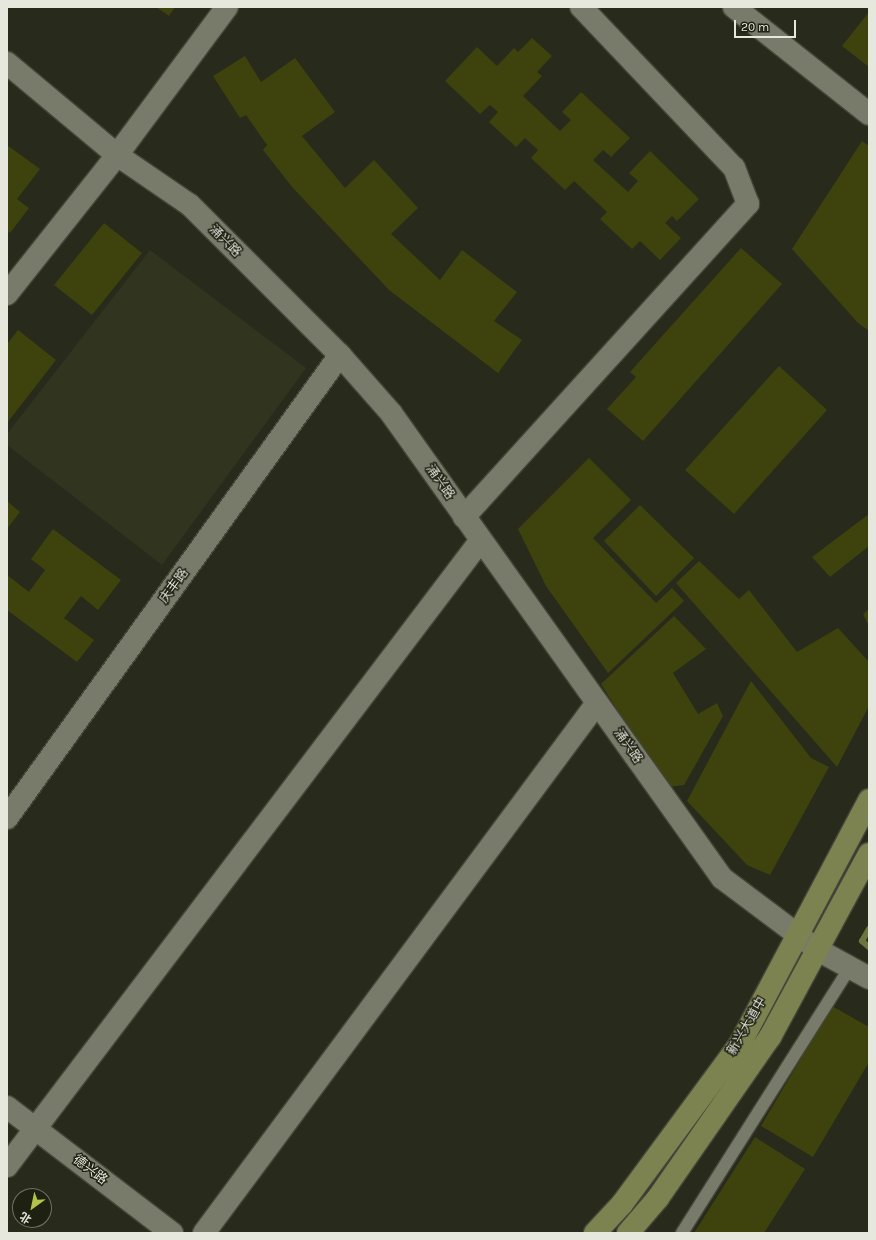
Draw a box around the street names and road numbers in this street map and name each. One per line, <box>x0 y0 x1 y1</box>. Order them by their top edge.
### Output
street label: 涌兴路 <box>206 222 244 260</box>
street label: 涌兴路 <box>422 462 458 502</box>
street label: 庆丰路 <box>156 566 192 606</box>
street label: 涌兴路 <box>610 726 646 766</box>
street label: 新兴大道中 <box>724 994 770 1058</box>
street label: 德兴路 <box>70 1152 110 1188</box>

